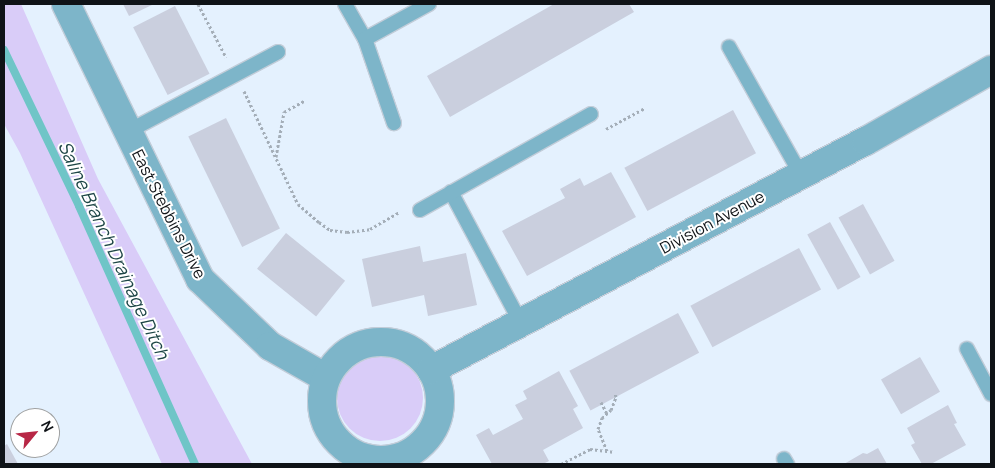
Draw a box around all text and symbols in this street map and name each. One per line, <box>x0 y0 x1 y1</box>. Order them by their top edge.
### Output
water label: Saline Branch Drainage Ditch <box>54 138 174 362</box>
street label: East Stebbins Drive <box>128 146 210 282</box>
street label: Division Avenue <box>657 186 767 258</box>
north arrow <box>10 408 60 458</box>
text: N <box>37 417 59 435</box>

